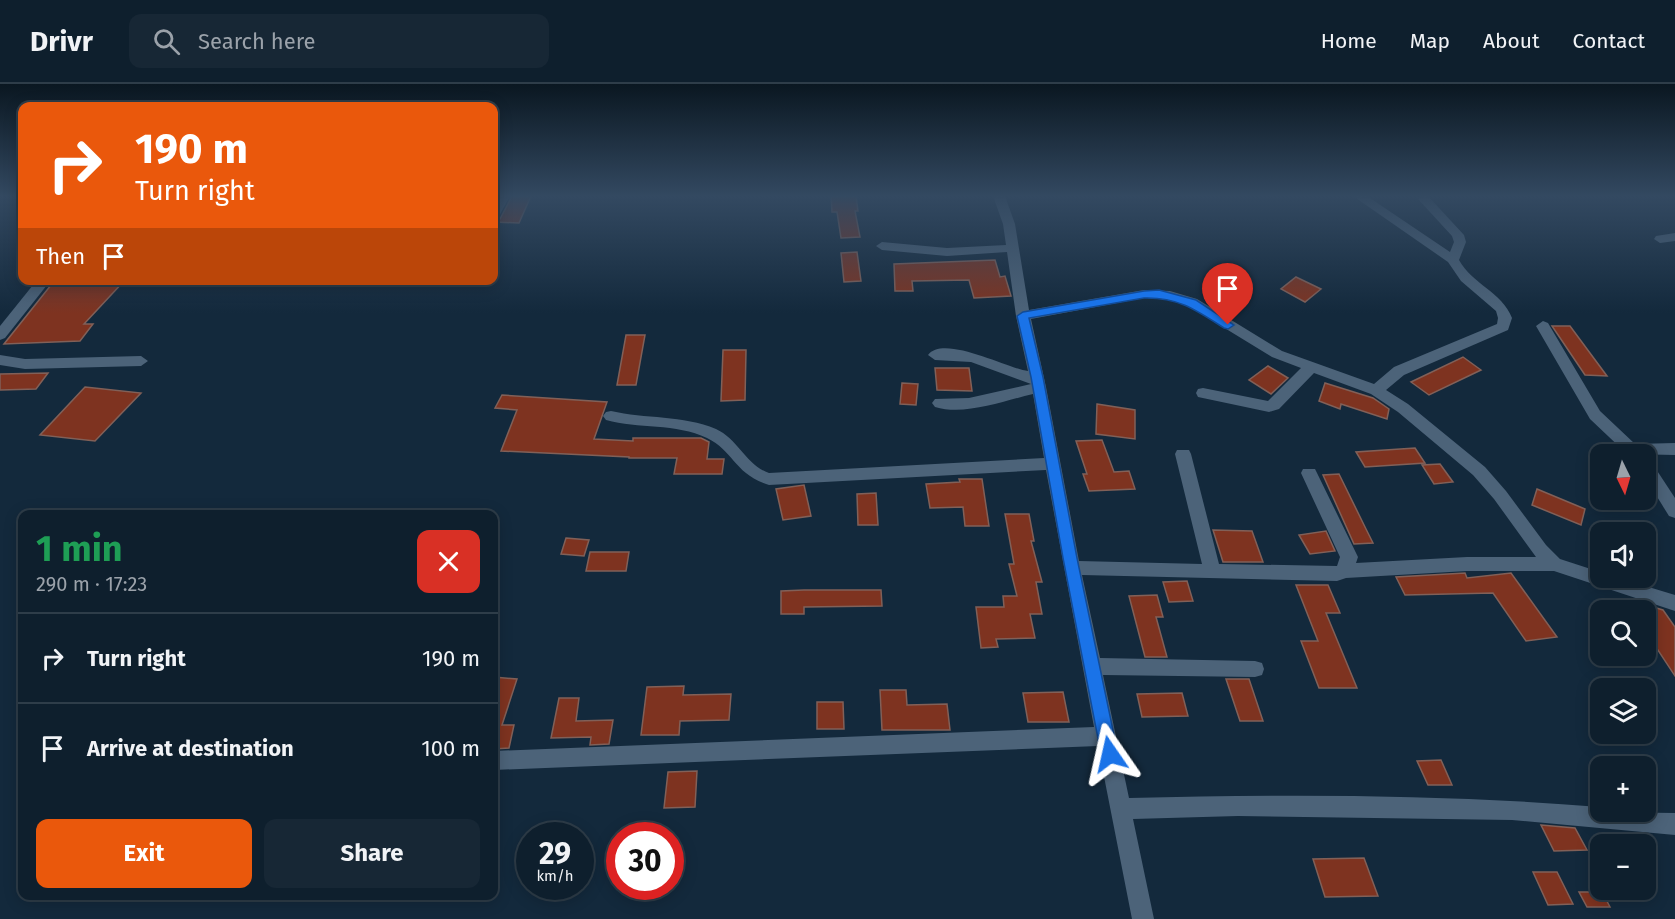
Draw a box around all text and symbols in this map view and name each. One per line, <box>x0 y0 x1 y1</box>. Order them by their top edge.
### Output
search box <box>129 14 549 68</box>
text: Drivr <box>30 25 93 58</box>
icon: search <box>150 25 183 58</box>
text: Search here <box>198 28 315 55</box>
text: Home <box>1321 28 1377 54</box>
text: Map <box>1410 28 1450 54</box>
text: About <box>1483 28 1540 54</box>
text: Contact <box>1573 28 1645 54</box>
text: 190 m <box>135 124 248 174</box>
icon: right <box>36 126 114 204</box>
text: Turn right <box>135 175 255 207</box>
icon: arrive <box>97 240 130 273</box>
text: Then <box>36 243 85 270</box>
pin <box>1202 263 1253 325</box>
icon: arrive <box>1211 272 1244 305</box>
north arrow <box>1590 444 1656 510</box>
map controls <box>1590 444 1656 900</box>
button: sound <box>1590 522 1656 588</box>
text: 1 min <box>36 527 123 571</box>
button: close <box>417 530 480 593</box>
text: 290 m · 17:23 <box>36 572 147 596</box>
button: search <box>1590 600 1656 666</box>
icon: right <box>36 642 69 675</box>
text: Turn right <box>87 645 186 672</box>
text: 190 m <box>422 645 480 672</box>
button: layers <box>1590 678 1656 744</box>
position arrow <box>1078 722 1142 786</box>
icon: arrive <box>36 732 69 765</box>
text: Arrive at destination <box>87 735 294 762</box>
text: 100 m <box>421 735 480 762</box>
button: + <box>1590 756 1656 822</box>
button: Exit <box>36 819 252 888</box>
button: Share <box>264 819 480 888</box>
speed limit sign: 30 <box>606 822 684 900</box>
button: − <box>1590 834 1656 900</box>
text: 29 <box>539 836 571 872</box>
text: km/h <box>536 867 574 885</box>

